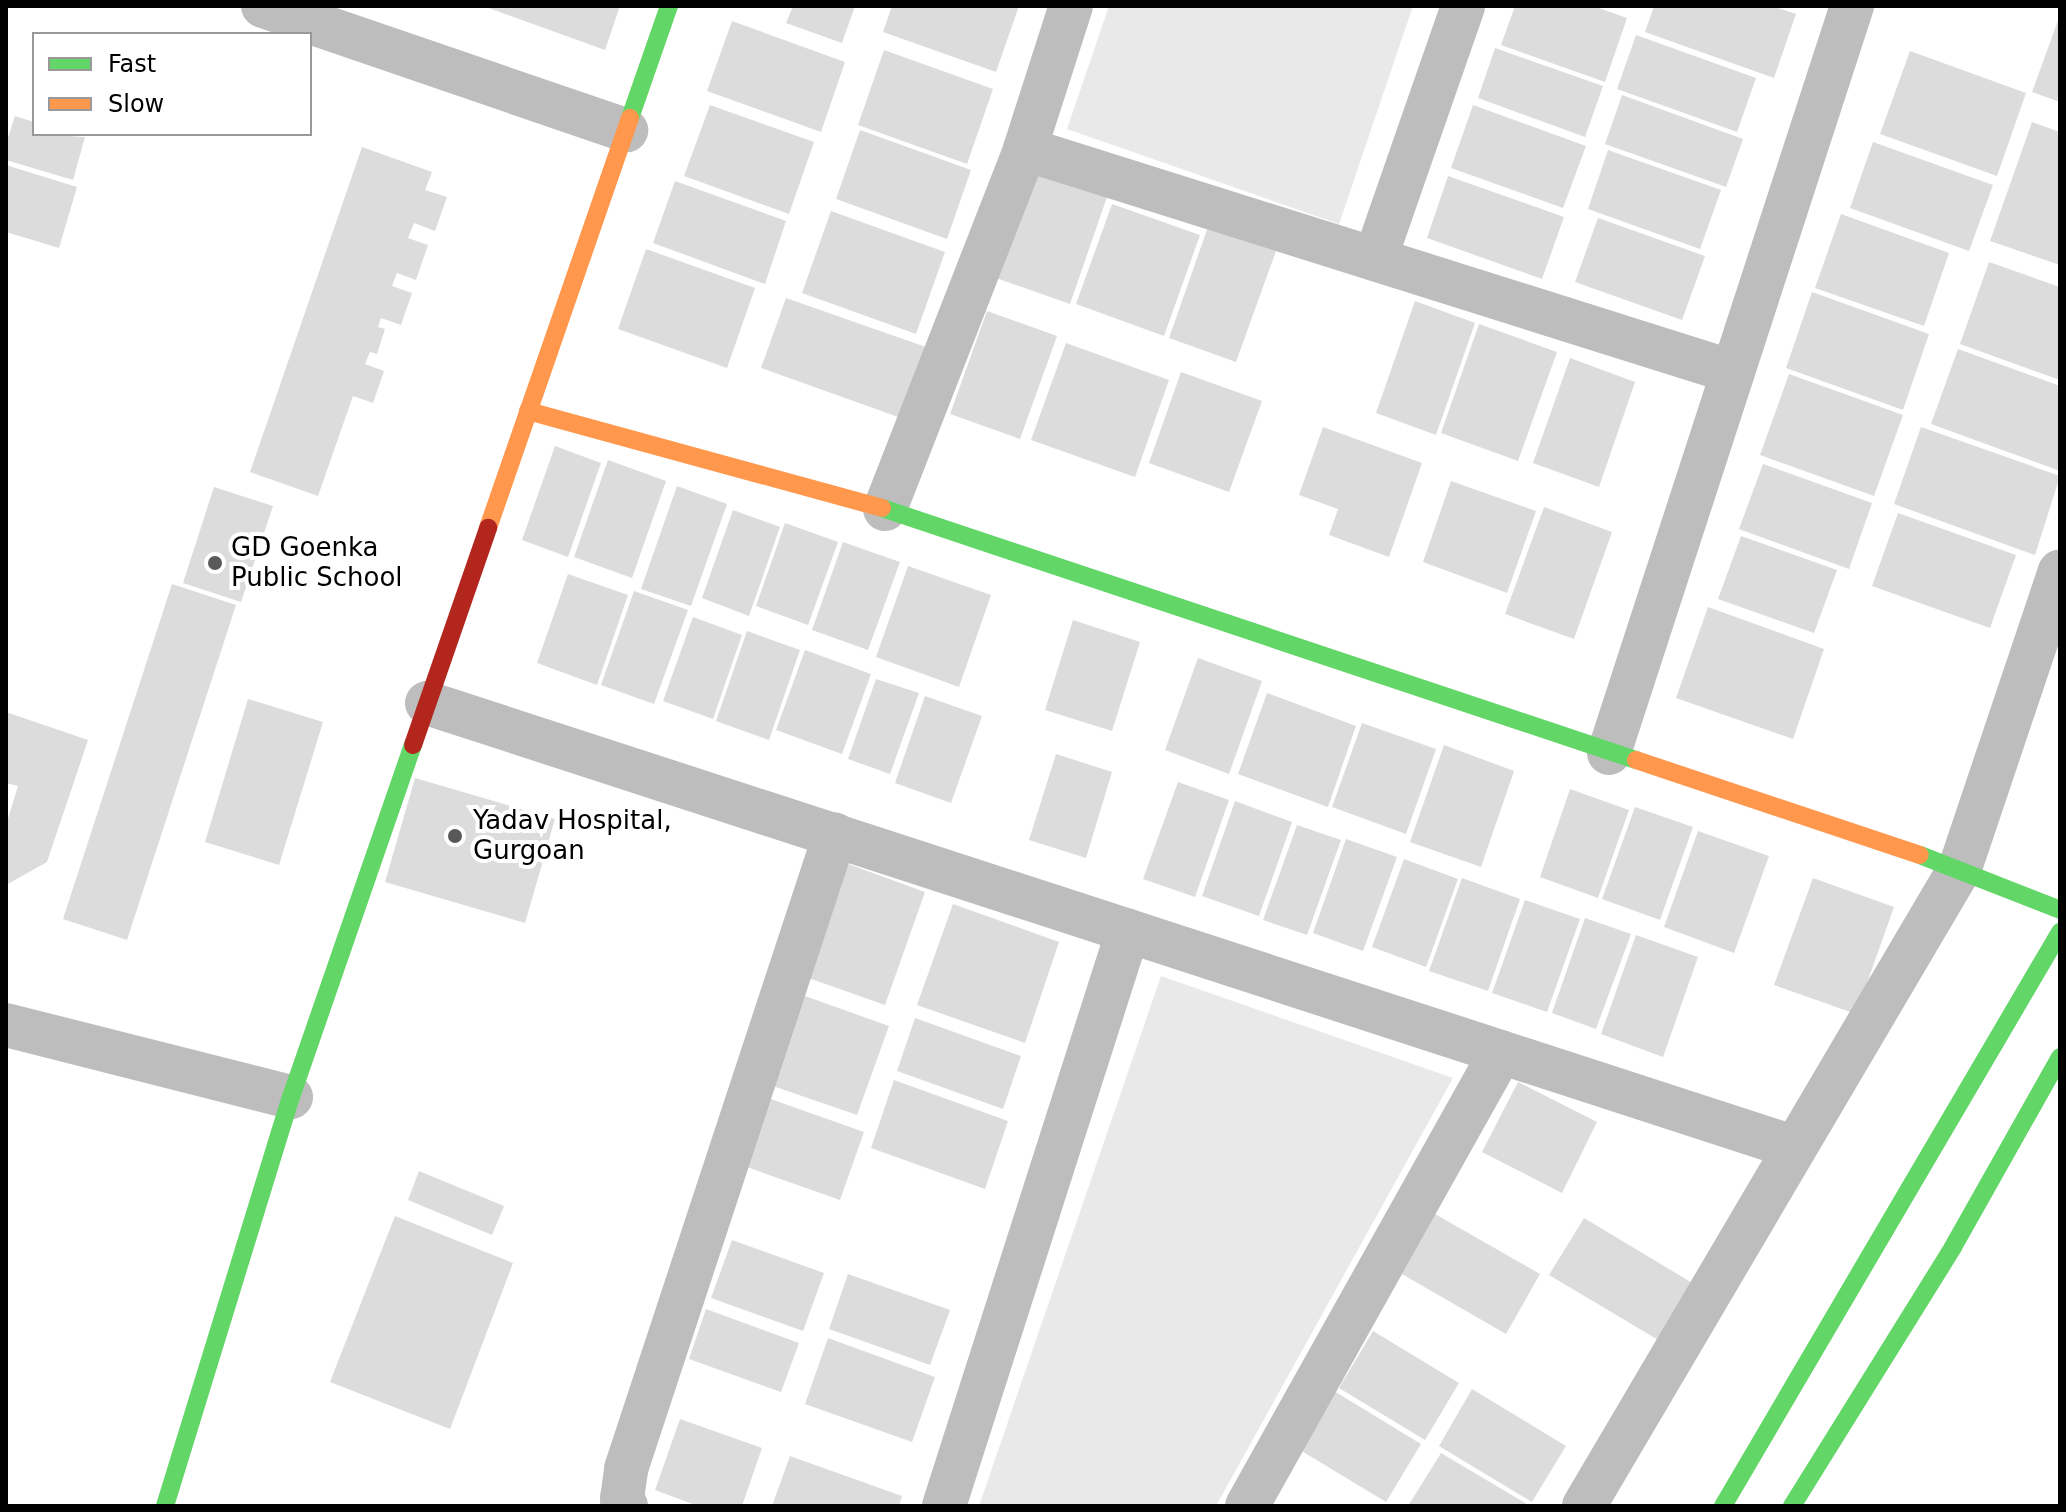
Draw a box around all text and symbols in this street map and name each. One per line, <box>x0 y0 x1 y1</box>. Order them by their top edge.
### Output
legend <box>32 32 312 136</box>
text: Fast <box>108 50 156 78</box>
text: Slow <box>108 90 164 118</box>
place label: GD Goenka Public School <box>231 532 403 594</box>
marker: GD Goenka Public School <box>206 554 224 572</box>
place label: Yadav Hospital, Gurgoan <box>473 805 672 866</box>
marker: Yadav Hospital, Gurgoan <box>444 825 466 847</box>

